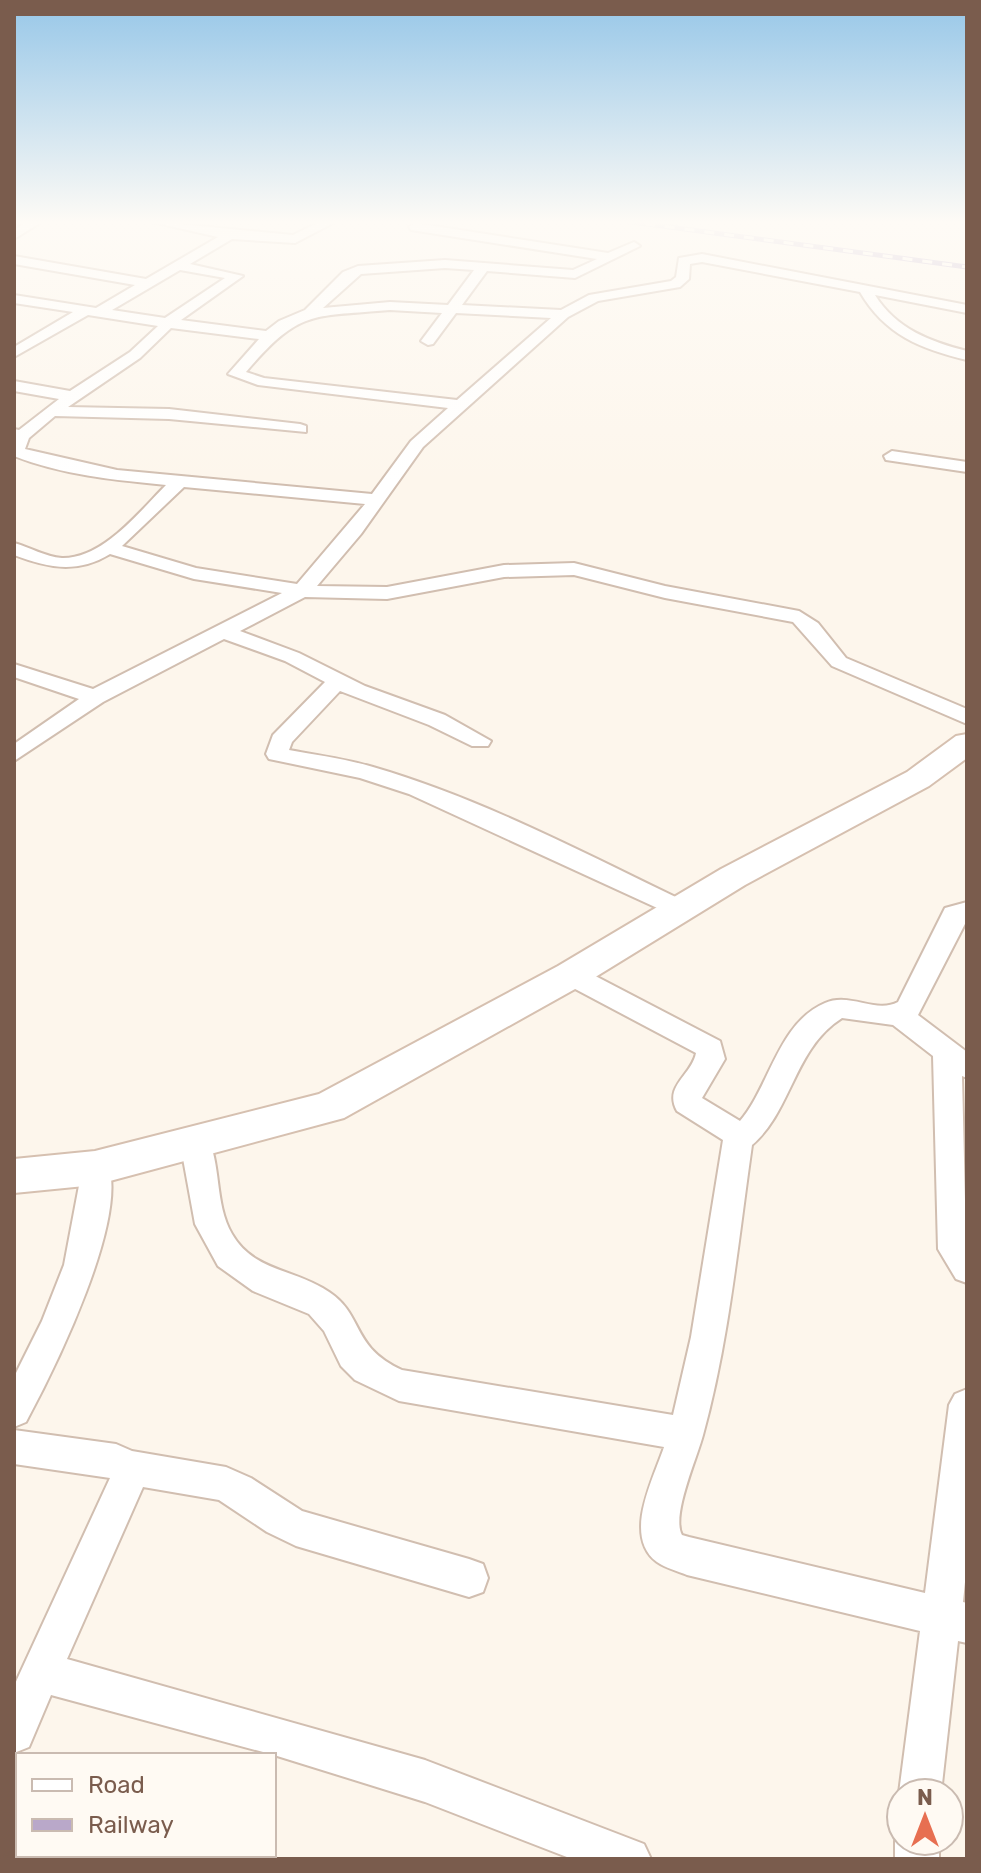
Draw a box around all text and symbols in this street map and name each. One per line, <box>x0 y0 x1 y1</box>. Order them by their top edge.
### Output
legend <box>16 1753 276 1857</box>
text: Road <box>88 1771 145 1799</box>
north arrow <box>885 1777 965 1857</box>
text: N <box>917 1784 933 1811</box>
text: Railway <box>88 1811 174 1839</box>

